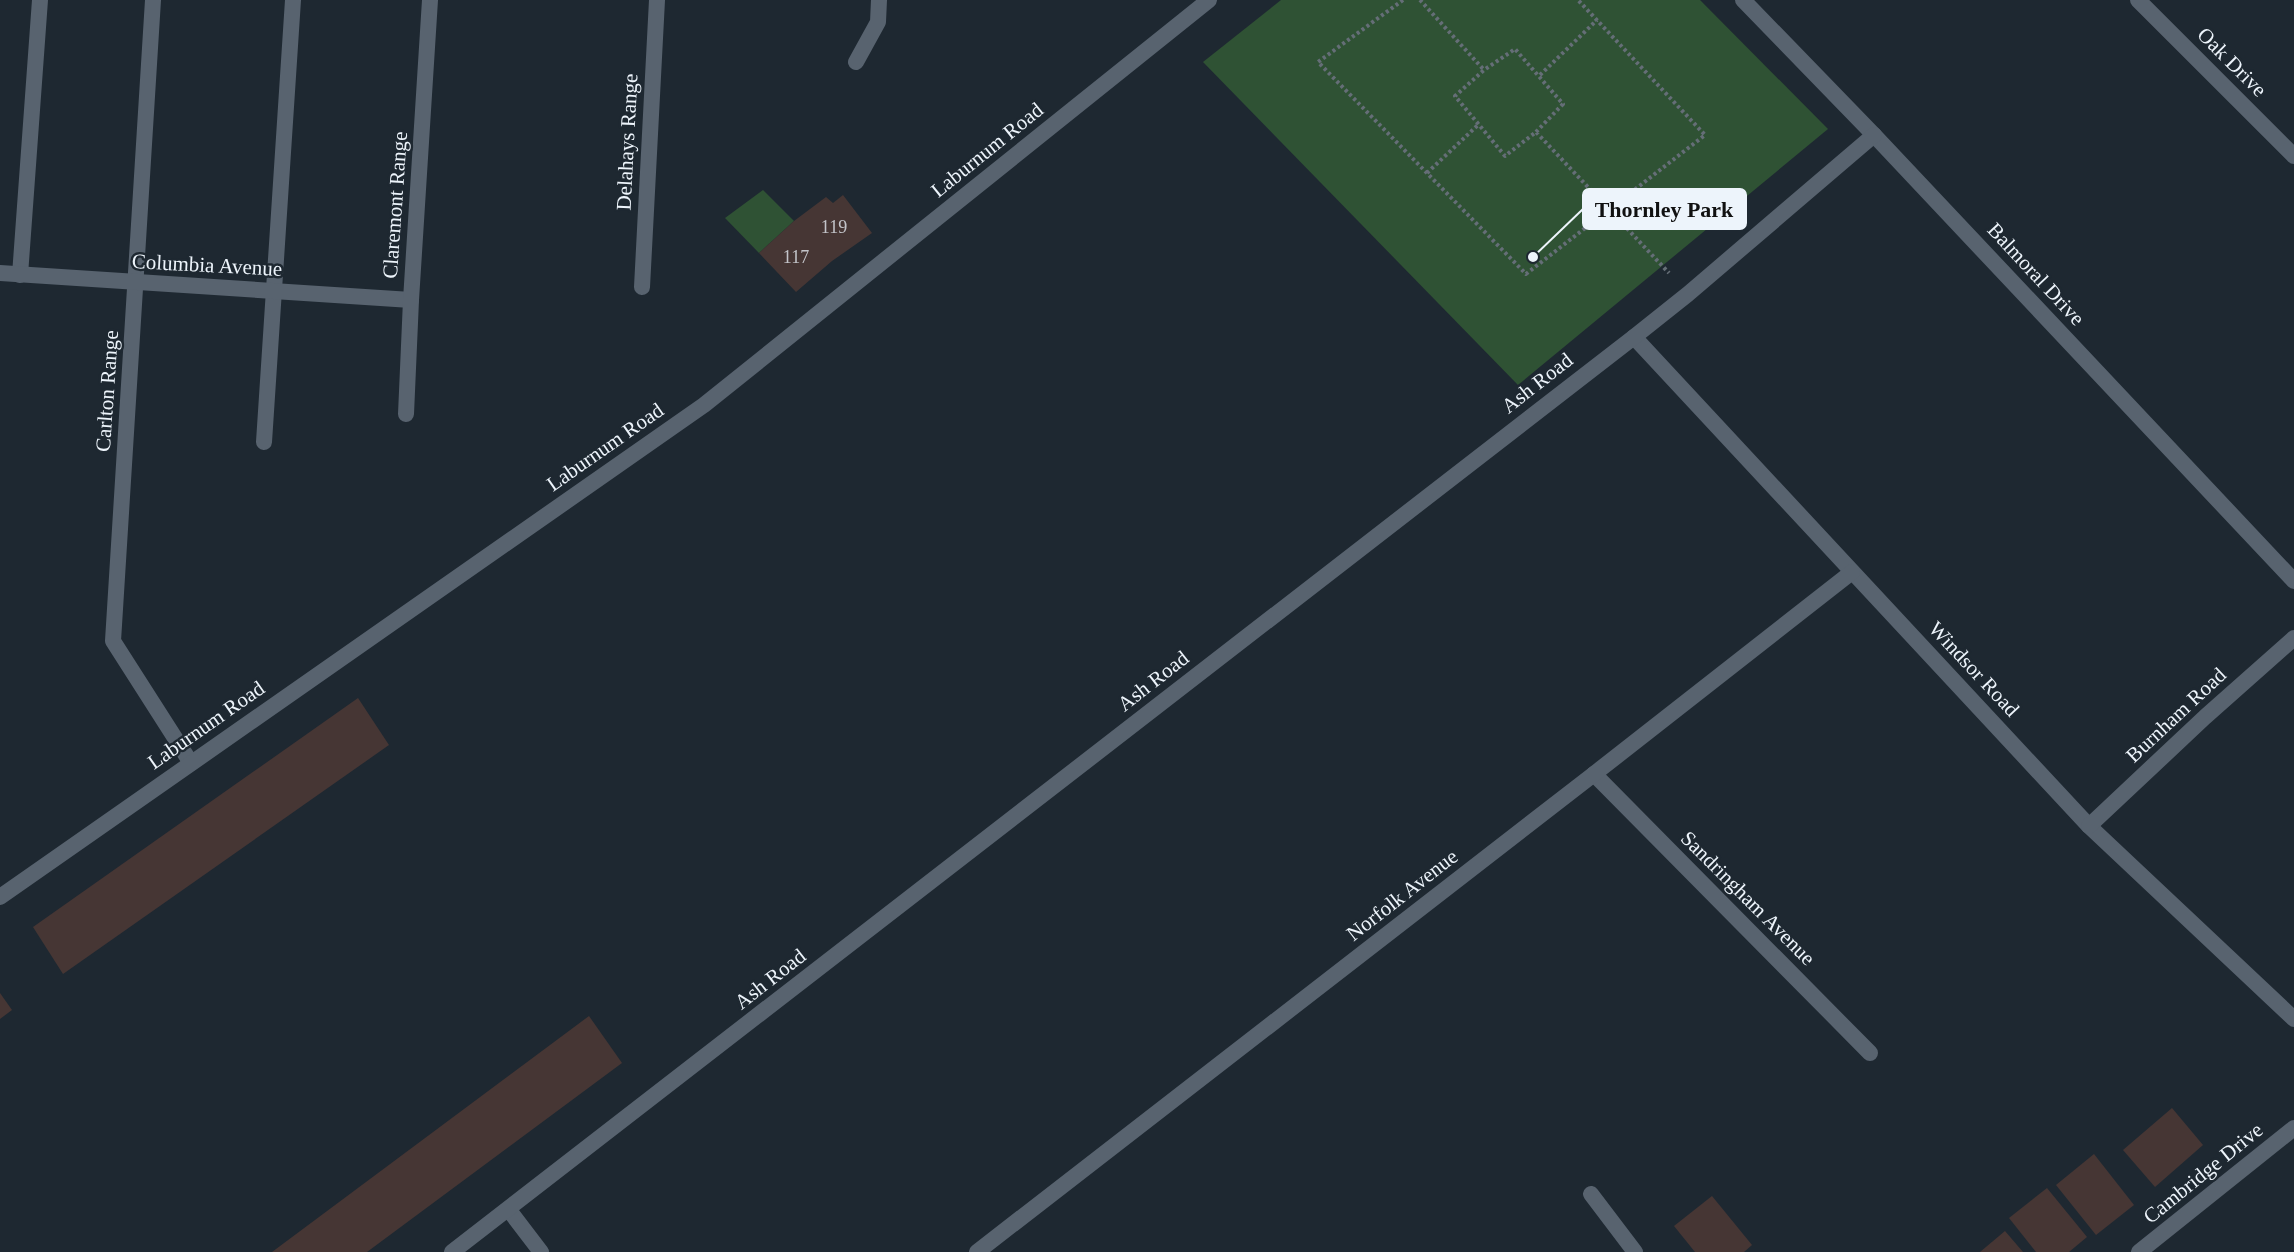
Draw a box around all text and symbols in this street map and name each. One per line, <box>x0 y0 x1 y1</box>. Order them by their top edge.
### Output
street label: Oak Drive <box>2192 22 2272 102</box>
street label: Delahays Range <box>611 73 643 211</box>
street label: Laburnum Road <box>926 97 1048 202</box>
street label: Claremont Range <box>378 131 412 279</box>
callout: Thornley Park <box>1583 189 1746 229</box>
text: Thornley Park <box>1595 197 1734 222</box>
house number: 119 <box>821 217 847 237</box>
street label: Balmoral Drive <box>1982 218 2090 330</box>
house number: 117 <box>783 247 809 267</box>
street label: Columbia Avenue <box>131 249 283 281</box>
street label: Carlton Range <box>91 329 123 453</box>
street label: Ash Road <box>1497 348 1578 418</box>
street label: Laburnum Road <box>542 398 668 496</box>
street label: Windsor Road <box>1924 617 2024 722</box>
street label: Ash Road <box>1113 646 1194 716</box>
street label: Burnham Road <box>2121 662 2231 767</box>
street label: Laburnum Road <box>143 676 269 774</box>
street label: Sandringham Avenue <box>1676 826 1820 970</box>
street label: Norfolk Avenue <box>1342 844 1462 946</box>
street label: Ash Road <box>730 944 811 1014</box>
street label: Cambridge Drive <box>2139 1118 2267 1228</box>

